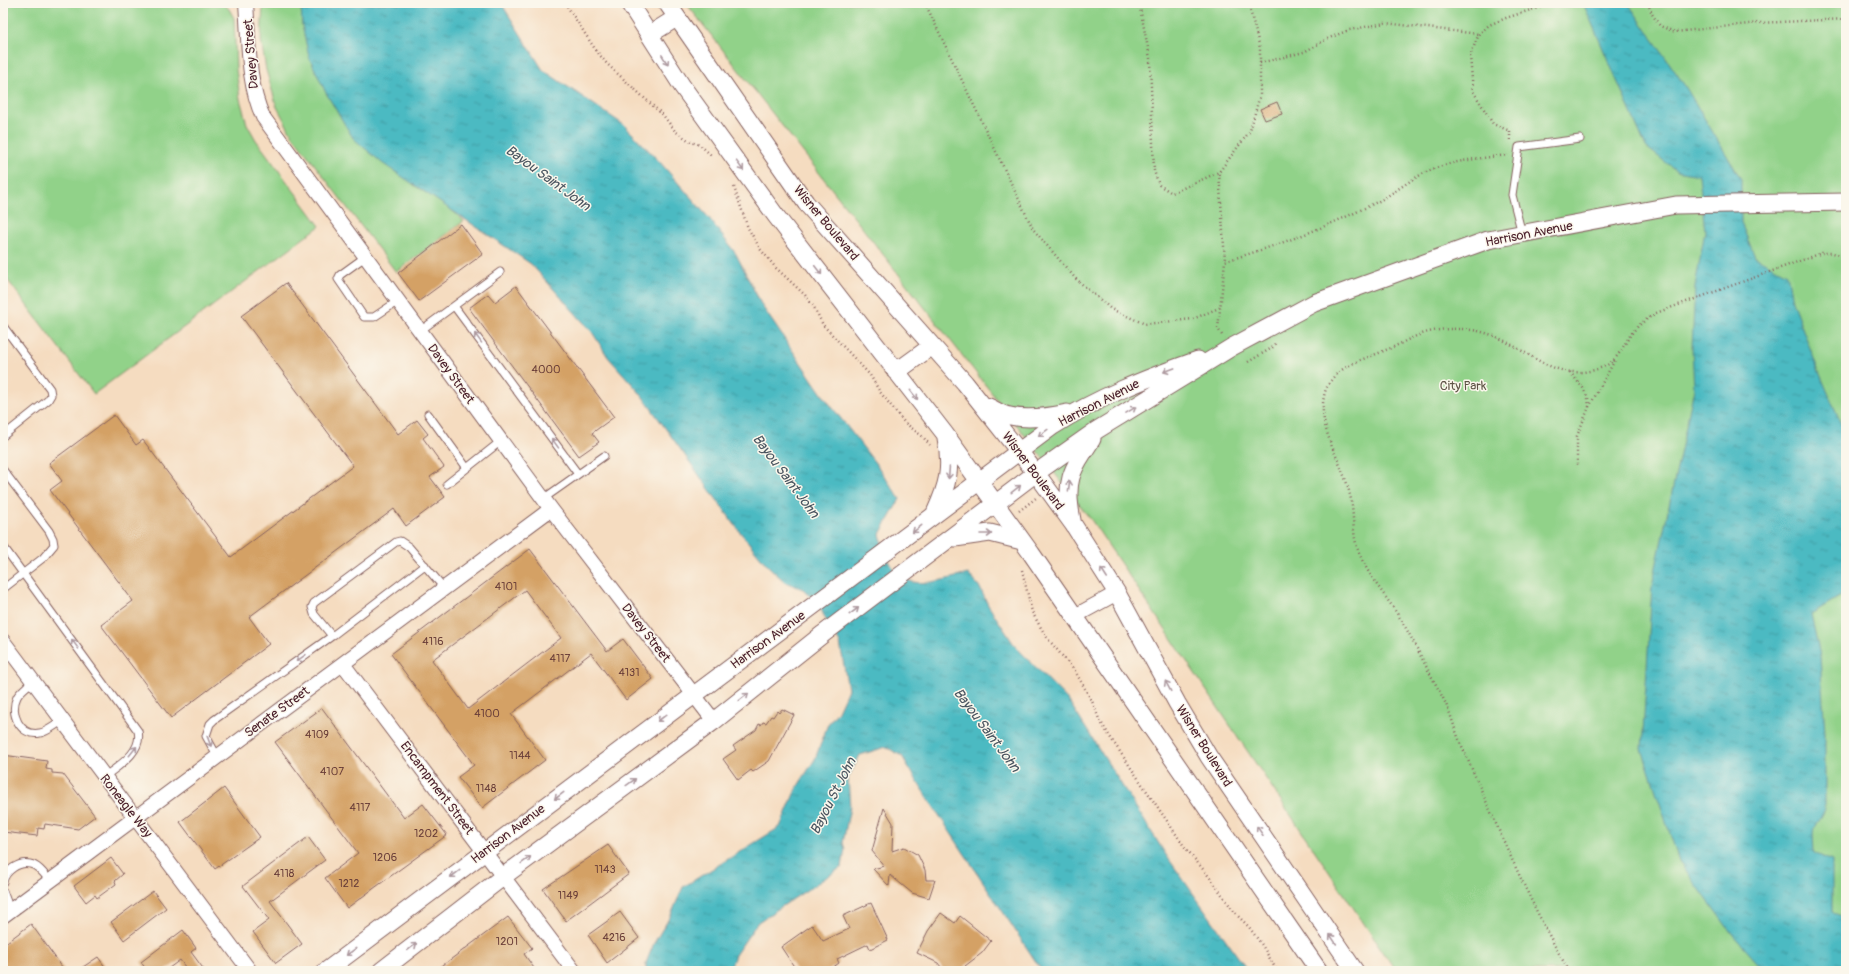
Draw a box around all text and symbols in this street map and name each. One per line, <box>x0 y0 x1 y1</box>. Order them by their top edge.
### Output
street label: Davey Street <box>240 18 262 90</box>
one-way arrow <box>661 54 669 65</box>
water label: Bayou Saint John <box>502 142 594 215</box>
one-way arrow <box>736 160 744 171</box>
street label: Wisner Boulevard <box>790 182 862 264</box>
street label: Harrison Avenue <box>1484 218 1575 250</box>
one-way arrow <box>813 264 822 275</box>
one-way arrow <box>473 333 482 344</box>
street label: Davey Street <box>424 341 479 408</box>
house number: 4000 <box>532 363 560 376</box>
one-way arrow <box>1163 367 1175 375</box>
street label: Harrison Avenue <box>1056 375 1143 430</box>
park label: City Park <box>1440 378 1487 394</box>
one-way arrow <box>910 389 919 400</box>
one-way arrow <box>1125 406 1137 414</box>
street label: Wisner Boulevard <box>998 429 1068 513</box>
one-way arrow <box>1038 429 1049 437</box>
water label: Bayou Saint John <box>749 431 824 522</box>
one-way arrow <box>551 437 559 448</box>
one-way arrow <box>945 466 952 479</box>
one-way arrow <box>1065 480 1073 493</box>
one-way arrow <box>1011 485 1022 493</box>
one-way arrow <box>911 524 922 533</box>
one-way arrow <box>980 530 993 537</box>
one-way arrow <box>1100 568 1108 579</box>
house number: 4101 <box>495 580 517 593</box>
street label: Davey Street <box>618 600 674 666</box>
street label: Harrison Avenue <box>727 607 809 673</box>
one-way arrow <box>849 607 860 615</box>
house number: 4116 <box>422 635 444 648</box>
one-way arrow <box>71 639 80 650</box>
house number: 4117 <box>550 652 571 665</box>
one-way arrow <box>295 654 306 662</box>
house number: 4131 <box>618 666 640 679</box>
one-way arrow <box>1163 680 1171 692</box>
street label: Senate Street <box>241 683 313 741</box>
water label: Bayou Saint John <box>950 685 1025 776</box>
one-way arrow <box>739 692 750 701</box>
street label: Wisner Boulevard <box>1172 702 1236 790</box>
house number: 4100 <box>474 707 500 720</box>
one-way arrow <box>657 714 668 722</box>
house number: 4109 <box>305 728 329 741</box>
one-way arrow <box>205 734 213 746</box>
street label: Encampment Street <box>397 738 478 838</box>
one-way arrow <box>128 746 137 757</box>
house number: 1144 <box>509 749 531 762</box>
water label: Bayou St John <box>806 754 860 837</box>
house number: 4107 <box>320 765 344 778</box>
street label: Roneagle Way <box>96 771 156 841</box>
one-way arrow <box>625 778 636 787</box>
house number: 1148 <box>476 782 497 795</box>
one-way arrow <box>553 792 564 800</box>
house number: 4117 <box>350 801 371 814</box>
street label: Harrison Avenue <box>468 801 549 867</box>
one-way arrow <box>1256 826 1264 837</box>
house number: 1202 <box>414 827 438 840</box>
house number: 1206 <box>373 851 397 864</box>
one-way arrow <box>520 856 531 864</box>
house number: 1143 <box>594 863 616 876</box>
house number: 4118 <box>274 867 295 880</box>
one-way arrow <box>449 870 460 879</box>
house number: 1212 <box>339 877 359 890</box>
house number: 1149 <box>558 889 579 902</box>
house number: 4216 <box>602 931 626 944</box>
one-way arrow <box>1329 934 1337 945</box>
house number: 1201 <box>496 935 518 948</box>
one-way arrow <box>406 943 417 951</box>
one-way arrow <box>345 948 356 956</box>

